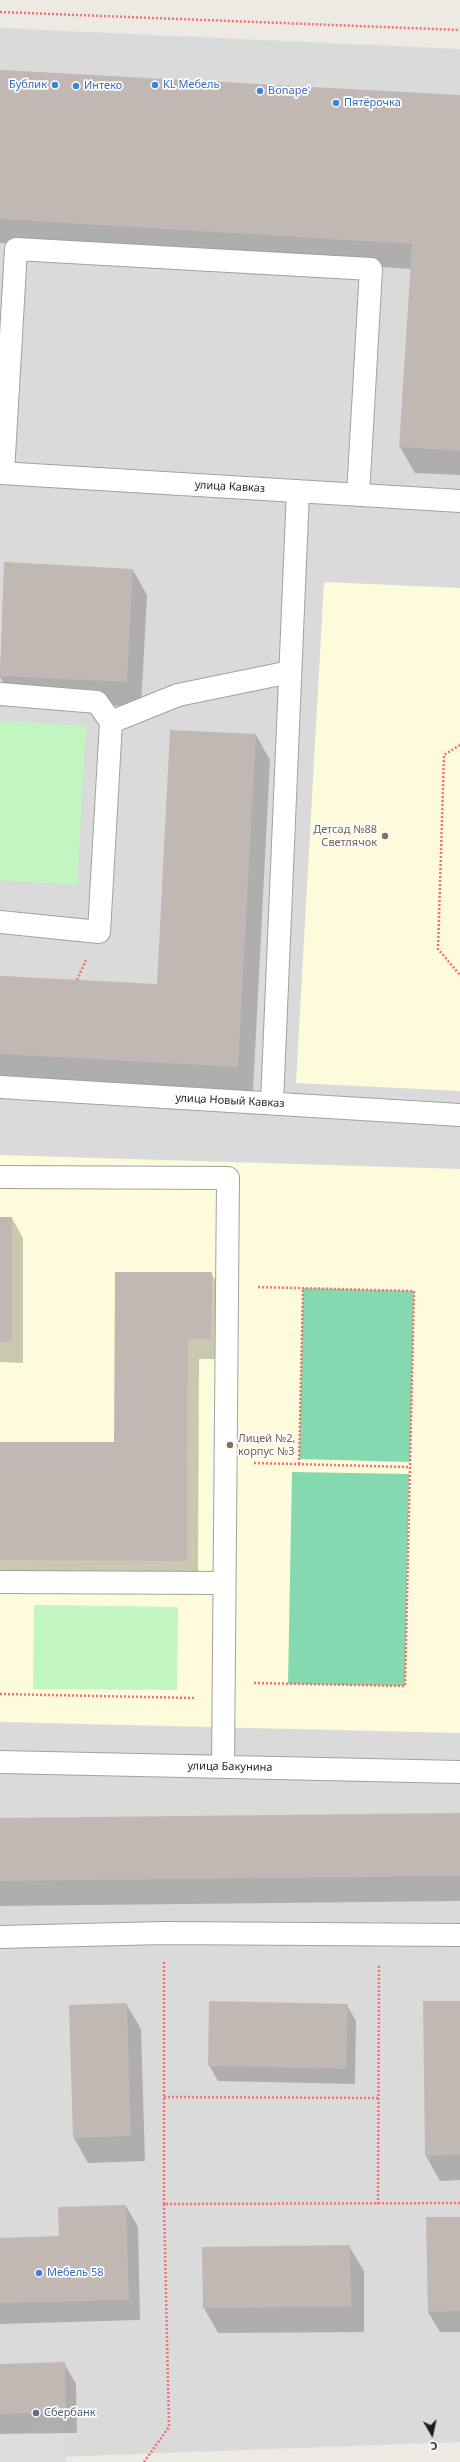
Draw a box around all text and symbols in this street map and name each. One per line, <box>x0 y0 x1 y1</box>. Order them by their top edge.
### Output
place label: Бублик <box>9 78 47 92</box>
place label: KL Мебель <box>163 78 220 92</box>
place label: Интеко <box>84 79 122 93</box>
marker: Бублик <box>50 80 60 90</box>
marker: KL Мебель <box>150 80 160 90</box>
marker: Интеко <box>71 81 81 91</box>
place label: Bonape' <box>268 84 310 98</box>
marker: Bonape' <box>255 86 265 96</box>
place label: Пятёрочка <box>344 96 401 110</box>
marker: Пятёрочка <box>331 98 341 108</box>
street label: улица Кавказ <box>195 479 265 495</box>
place label: Детсад №88 Светлячок <box>313 823 377 849</box>
marker: Детсад №88 Светлячок <box>380 831 390 841</box>
street label: улица Новый Кавказ <box>175 1092 285 1110</box>
place label: Лицей №2, корпус №3 <box>238 1432 295 1458</box>
marker: Лицей №2, корпус №3 <box>225 1440 235 1450</box>
street label: улица Бакунина <box>187 1760 273 1774</box>
place label: Мебель 58 <box>47 2266 104 2280</box>
marker: Мебель 58 <box>34 2268 44 2278</box>
place label: Сбербанк <box>44 2406 96 2420</box>
marker: Сбербанк <box>31 2408 41 2418</box>
north arrow <box>412 2414 452 2454</box>
text: С <box>429 2438 439 2454</box>

